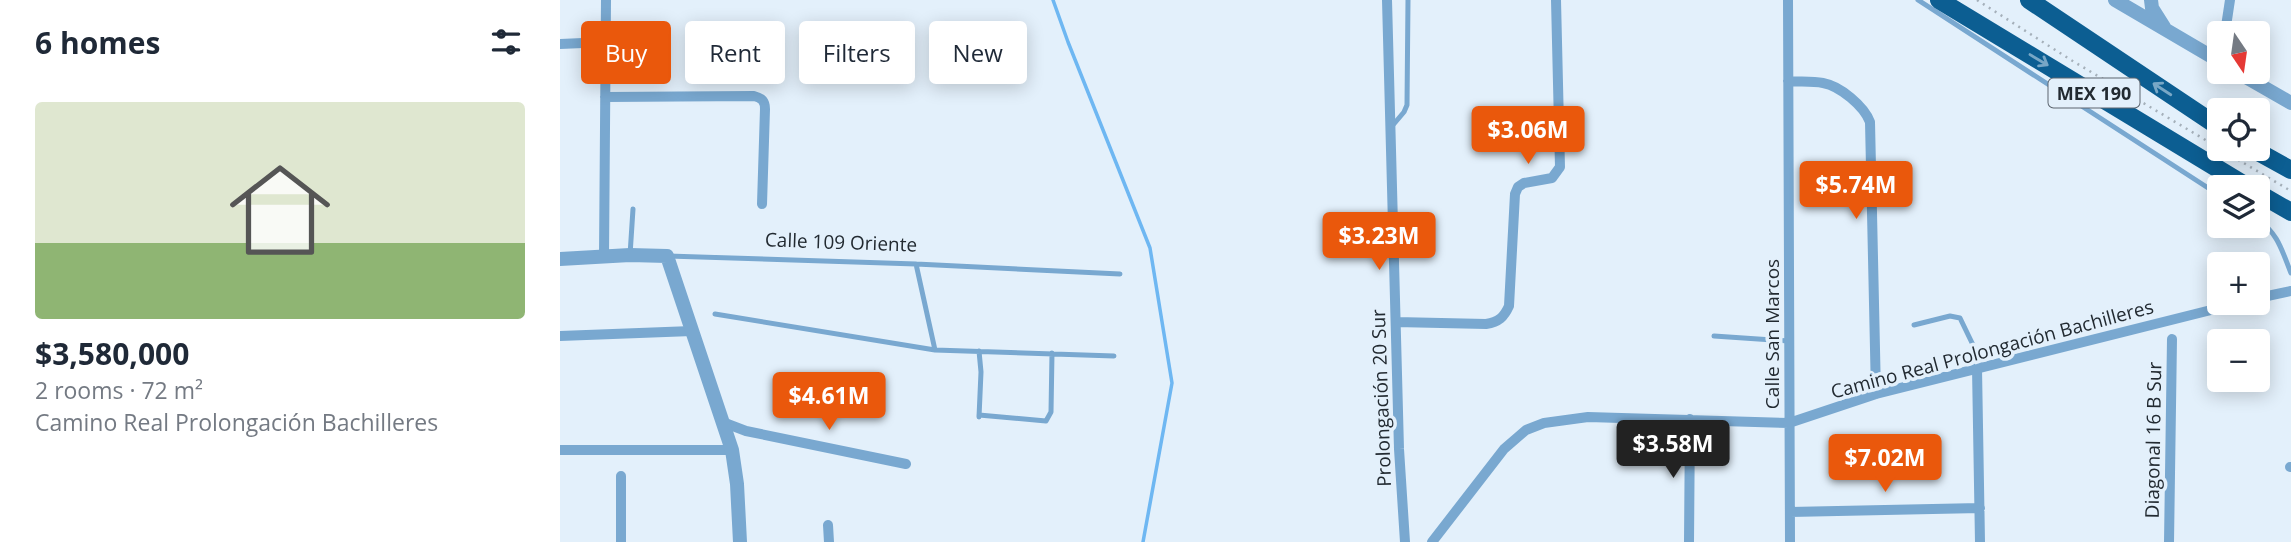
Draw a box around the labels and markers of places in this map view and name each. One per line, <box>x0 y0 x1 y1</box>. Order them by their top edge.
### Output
pin: $3.06M <box>1471 106 1585 166</box>
pin: $5.74M <box>1799 162 1913 221</box>
pin: $3.23M <box>1322 212 1436 272</box>
pin: $4.61M <box>772 372 886 432</box>
pin: $3.58M <box>1616 420 1730 480</box>
pin: $7.02M <box>1828 434 1942 494</box>

